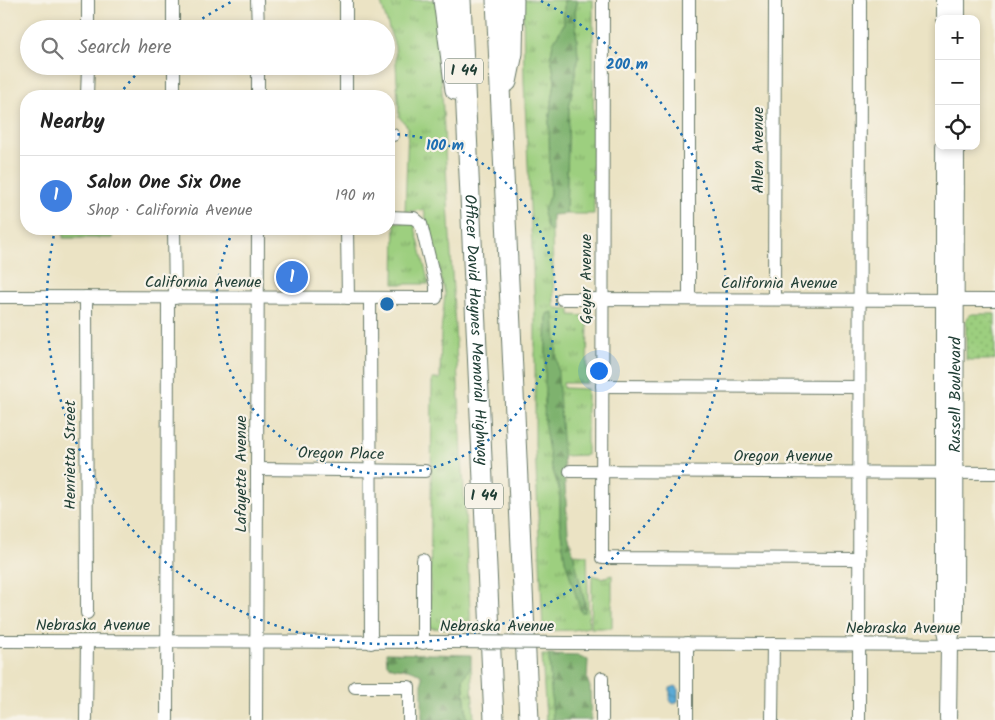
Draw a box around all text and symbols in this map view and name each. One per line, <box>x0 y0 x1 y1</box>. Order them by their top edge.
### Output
map controls <box>935 15 980 150</box>
button: + <box>935 15 980 60</box>
search box <box>20 20 395 75</box>
text: Search here <box>78 33 172 63</box>
icon: search <box>38 34 66 62</box>
text: 200 m <box>606 53 648 77</box>
road number: I 44 <box>445 58 483 84</box>
button: − <box>935 60 980 105</box>
button: locate <box>935 105 980 150</box>
text: Nearby <box>40 106 105 139</box>
street label: Allen Avenue <box>746 107 771 193</box>
text: 100 m <box>426 134 464 158</box>
text: Salon One Six One <box>87 168 241 198</box>
text: 1 <box>54 183 58 208</box>
text: 190 m <box>335 183 375 208</box>
street label: Officer David Haynes Memorial Highway <box>457 194 495 466</box>
text: Shop · California Avenue <box>87 198 252 223</box>
street label: Geyer Avenue <box>574 234 599 324</box>
pin: 1 <box>276 258 308 296</box>
street label: California Avenue <box>145 270 261 295</box>
street label: California Avenue <box>721 271 837 296</box>
centre of rings <box>378 295 396 313</box>
street label: Russell Boulevard <box>943 336 968 453</box>
your location <box>586 358 612 384</box>
street label: Henrietta Street <box>58 399 83 510</box>
street label: Lafayette Avenue <box>229 415 254 533</box>
street label: Oregon Place <box>298 441 384 467</box>
street label: Oregon Avenue <box>733 444 833 469</box>
road number: I 44 <box>465 484 503 508</box>
street label: Nebraska Avenue <box>36 613 150 638</box>
street label: Nebraska Avenue <box>440 614 554 639</box>
street label: Nebraska Avenue <box>846 616 960 641</box>

